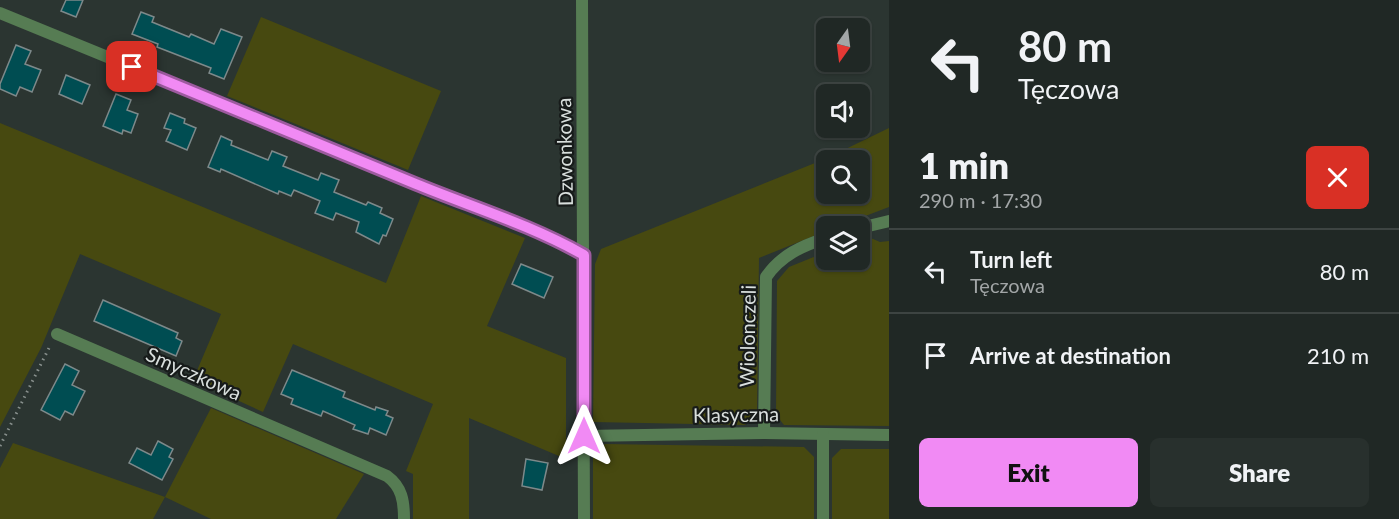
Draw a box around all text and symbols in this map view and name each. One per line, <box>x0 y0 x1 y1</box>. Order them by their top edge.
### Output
north arrow <box>816 18 870 72</box>
map controls <box>816 18 870 270</box>
text: 80 m <box>1018 21 1112 71</box>
icon: left <box>919 24 997 102</box>
pin <box>106 41 157 92</box>
icon: arrive <box>115 50 148 83</box>
text: Tęczowa <box>1018 72 1119 105</box>
button: sound <box>816 84 870 138</box>
street label: Dzwonkowa <box>551 98 577 206</box>
text: 1 min <box>919 143 1009 187</box>
button: close <box>1306 146 1369 209</box>
button: search <box>816 150 870 204</box>
text: 290 m · 17:30 <box>919 188 1042 212</box>
button: layers <box>816 216 870 270</box>
text: Turn left <box>970 246 1052 273</box>
icon: left <box>919 255 952 288</box>
text: 80 m <box>1320 258 1369 285</box>
text: Tęczowa <box>970 273 1045 297</box>
street label: Wiolonczeli <box>734 285 760 387</box>
icon: arrive <box>919 339 952 372</box>
street label: Smyczkowa <box>143 341 245 405</box>
text: Arrive at destination <box>970 342 1171 369</box>
text: 210 m <box>1307 342 1369 369</box>
street label: Klasyczna <box>693 401 779 427</box>
position arrow <box>552 404 616 468</box>
button: Exit <box>919 438 1138 507</box>
button: Share <box>1150 438 1369 507</box>

